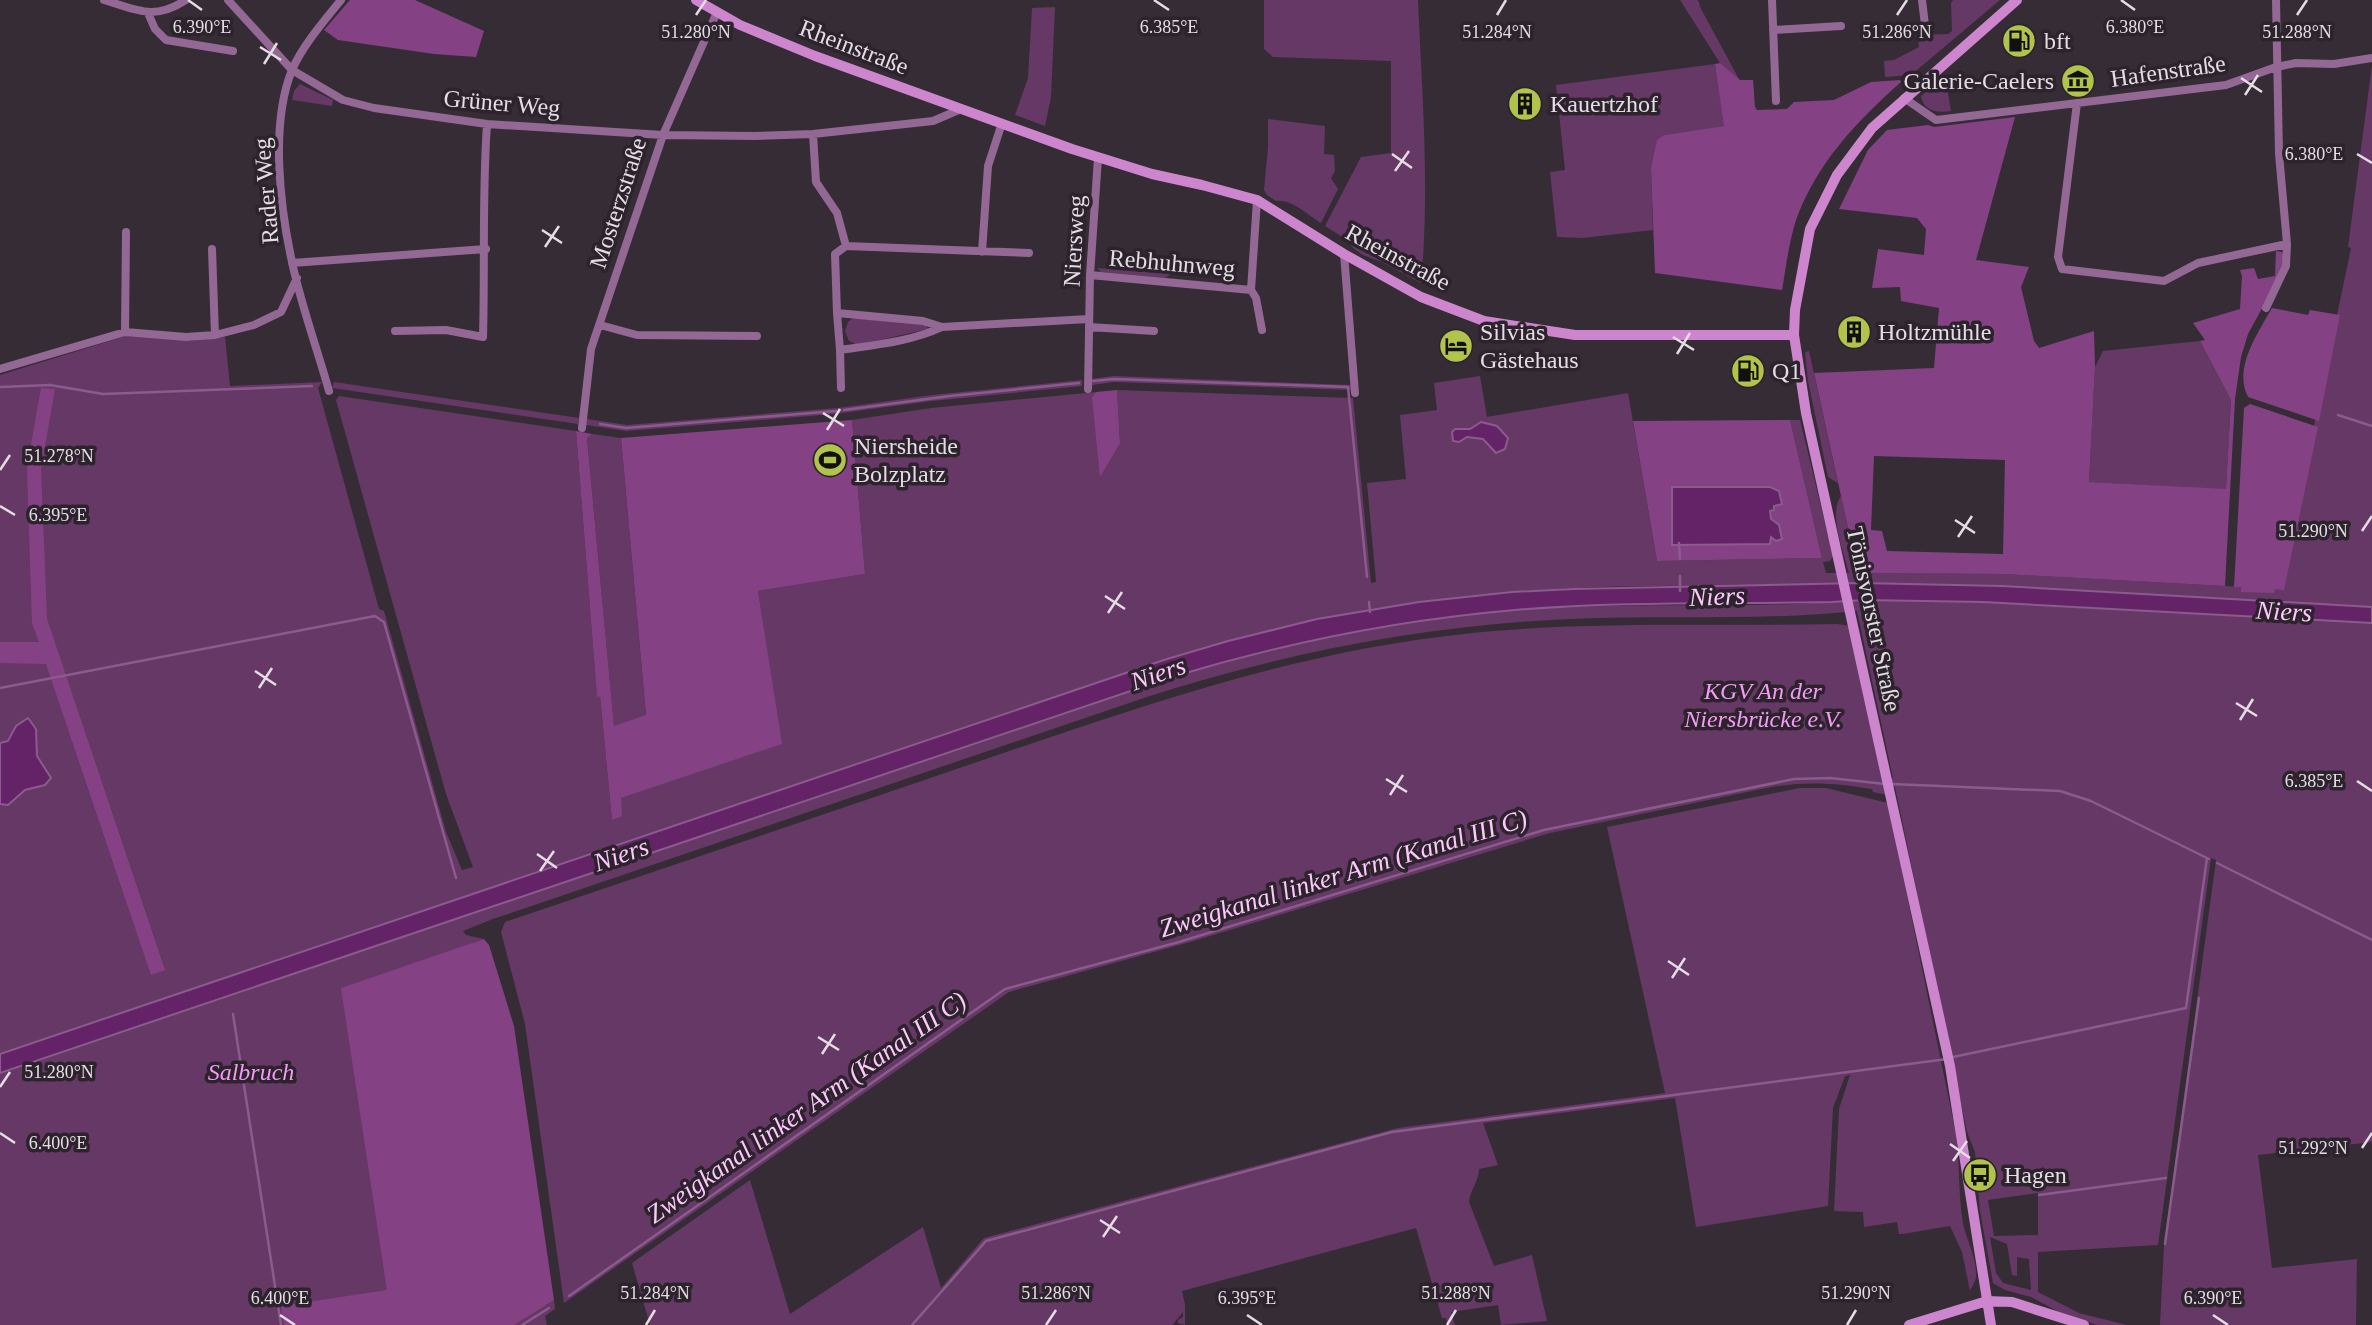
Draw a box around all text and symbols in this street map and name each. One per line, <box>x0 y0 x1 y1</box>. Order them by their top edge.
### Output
street label: Rheinstraße <box>796 14 912 80</box>
text: 6.390°E <box>173 17 231 37</box>
text: 6.385°E <box>1140 17 1198 37</box>
text: 6.380°E <box>2106 17 2164 37</box>
text: 51.280°N <box>661 22 731 42</box>
text: 51.284°N <box>1462 22 1532 42</box>
text: 51.286°N <box>1862 22 1932 42</box>
fuel station icon: bft <box>2000 22 2038 60</box>
text: 51.288°N <box>2262 22 2332 42</box>
place label: bft <box>2044 28 2071 54</box>
street label: Hafenstraße <box>2109 50 2227 92</box>
museum icon: Galerie-Caelers <box>2059 62 2097 100</box>
place label: Galerie-Caelers <box>1903 68 2054 94</box>
street label: Grüner Weg <box>443 85 561 121</box>
building icon: Kauertzhof <box>1506 85 1544 123</box>
place label: Kauertzhof <box>1550 91 1658 117</box>
street label: Mosterzstraße <box>585 134 651 272</box>
street label: Rader Weg <box>248 137 284 245</box>
text: 6.380°E <box>2285 144 2343 164</box>
street label: Niersweg <box>1059 194 1089 288</box>
street label: Rheinstraße <box>1341 219 1455 295</box>
street label: Rebhuhnweg <box>1108 245 1236 281</box>
building icon: Holtzmühle <box>1835 313 1873 351</box>
place label: Silvias Gästehaus <box>1480 319 1579 373</box>
place label: Holtzmühle <box>1878 319 1991 345</box>
hotel icon: Silvias Gästehaus <box>1437 327 1475 365</box>
fuel station icon: Q1 <box>1729 352 1767 390</box>
place label: Q1 <box>1772 358 1801 384</box>
place label: Niersheide Bolzplatz <box>854 433 958 487</box>
sports icon: Niersheide Bolzplatz <box>811 441 849 479</box>
text: 51.278°N <box>24 446 94 466</box>
text: 6.395°E <box>29 505 87 525</box>
text: 51.290°N <box>2278 521 2348 541</box>
street label: Tönisvorster Straße <box>1842 524 1906 714</box>
water label: Niers <box>1687 581 1746 612</box>
water label: Niers <box>2254 595 2313 627</box>
water label: Niers <box>1126 651 1190 697</box>
park label: KGV An der Niersbrücke e.V. <box>1683 678 1842 732</box>
text: 6.385°E <box>2285 771 2343 791</box>
water label: Zweigkanal linker Arm (Kanal III C) <box>1156 804 1531 943</box>
water label: Niers <box>589 832 653 878</box>
water label: Zweigkanal linker Arm (Kanal III C) <box>641 986 971 1229</box>
park label: Salbruch <box>208 1059 294 1085</box>
text: 51.280°N <box>24 1062 94 1082</box>
text: 6.400°E <box>29 1133 87 1153</box>
text: 51.292°N <box>2278 1138 2348 1158</box>
bus stop icon: Hagen <box>1961 1156 1999 1194</box>
place label: Hagen <box>2004 1162 2067 1188</box>
text: 51.284°N <box>620 1283 690 1303</box>
text: 51.286°N <box>1021 1283 1091 1303</box>
text: 51.288°N <box>1421 1283 1491 1303</box>
text: 51.290°N <box>1821 1283 1891 1303</box>
text: 6.400°E <box>251 1288 309 1308</box>
text: 6.395°E <box>1218 1288 1276 1308</box>
text: 6.390°E <box>2184 1288 2242 1308</box>

